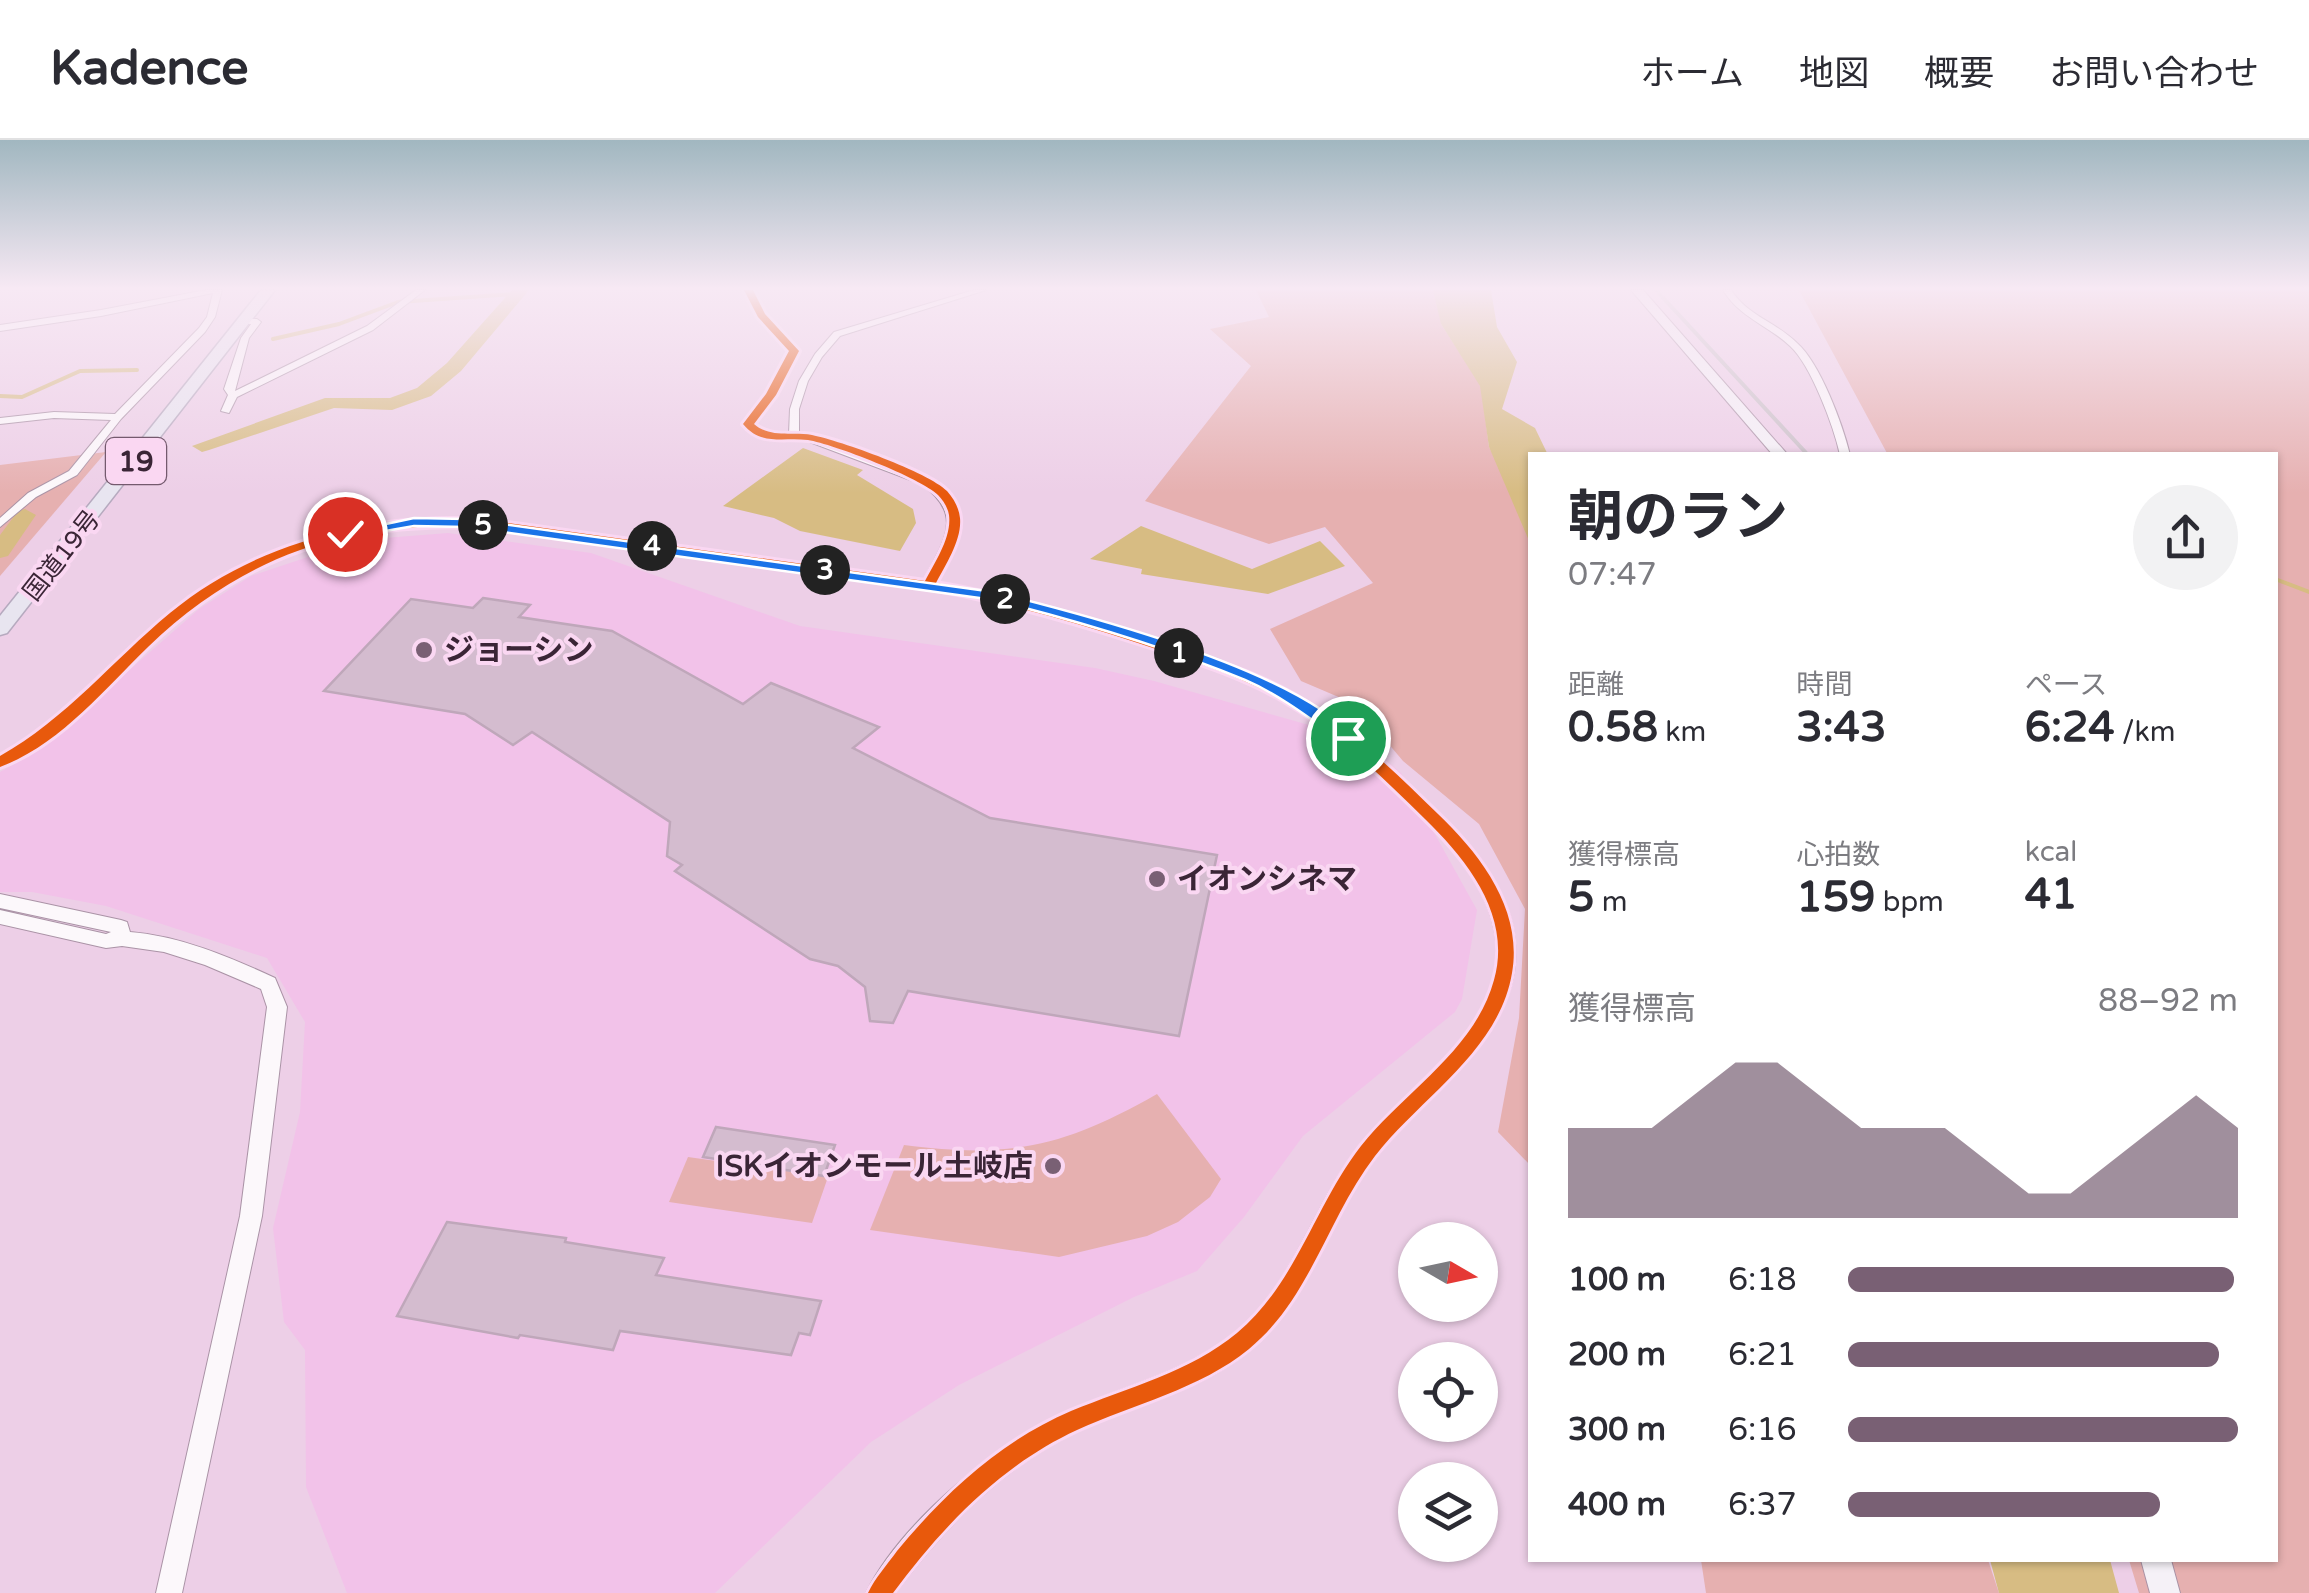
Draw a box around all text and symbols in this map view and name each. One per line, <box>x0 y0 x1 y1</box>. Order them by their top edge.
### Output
text: Kadence <box>50 40 248 98</box>
text: ホーム <box>1640 53 1744 95</box>
text: 地図 <box>1799 53 1869 95</box>
text: 概要 <box>1924 53 1994 95</box>
text: お問い合わせ <box>2049 53 2259 95</box>
road number: 19 <box>106 438 166 484</box>
text: 朝のラン <box>1568 485 1788 551</box>
button: share <box>2133 485 2238 590</box>
pin <box>303 492 388 577</box>
pin: 5 <box>458 500 508 550</box>
street label: 国道19号 <box>17 504 106 607</box>
icon: check <box>318 507 373 562</box>
text: 5 <box>474 508 492 542</box>
pin: 4 <box>627 521 677 571</box>
text: 4 <box>643 529 661 563</box>
pin: 3 <box>800 545 850 595</box>
text: 3 <box>816 553 834 587</box>
text: 07:47 <box>1568 556 1657 594</box>
pin: 2 <box>980 574 1030 624</box>
text: 2 <box>996 582 1014 616</box>
pin: 1 <box>1154 628 1204 678</box>
place label: ジョーシン <box>444 632 593 669</box>
text: 1 <box>1170 636 1188 670</box>
marker: ジョーシン <box>413 639 435 661</box>
text: 距離 <box>1568 668 1624 702</box>
text: 時間 <box>1796 668 1852 702</box>
text: ペース <box>2025 668 2107 702</box>
pin <box>1306 696 1391 781</box>
text: 0.58 <box>1568 702 1658 753</box>
text: 3:43 <box>1796 702 1886 753</box>
text: 6:24 <box>2025 702 2115 753</box>
icon: arrive <box>1321 711 1376 766</box>
text: km <box>1658 715 1706 749</box>
text: /km <box>2115 715 2175 749</box>
text: kcal <box>2025 835 2077 869</box>
text: 獲得標高 <box>1568 838 1680 872</box>
text: 心拍数 <box>1796 838 1880 872</box>
place label: イオンシネマ <box>1177 861 1357 898</box>
marker: イオンシネマ <box>1146 868 1168 890</box>
text: 41 <box>2025 869 2077 920</box>
text: 5 <box>1568 872 1594 923</box>
text: 159 <box>1796 872 1875 923</box>
text: m <box>1594 885 1627 919</box>
text: bpm <box>1875 885 1944 919</box>
text: 88–92 m <box>2098 982 2238 1020</box>
text: 獲得標高 <box>1568 990 1696 1028</box>
place label: ISKイオンモール土岐店 <box>716 1148 1033 1185</box>
marker: ISKイオンモール土岐店 <box>1042 1155 1064 1177</box>
north arrow <box>1398 1222 1498 1322</box>
map controls <box>1398 1222 1498 1562</box>
text: 100 m <box>1568 1261 1666 1299</box>
text: 6:18 <box>1728 1261 1797 1299</box>
text: 200 m <box>1568 1336 1666 1374</box>
text: 6:21 <box>1728 1336 1797 1374</box>
button: locate <box>1398 1342 1498 1442</box>
text: 300 m <box>1568 1411 1666 1449</box>
text: 6:16 <box>1728 1411 1797 1449</box>
button: layers <box>1398 1462 1498 1562</box>
text: 400 m <box>1568 1486 1666 1524</box>
text: 6:37 <box>1728 1486 1797 1524</box>

